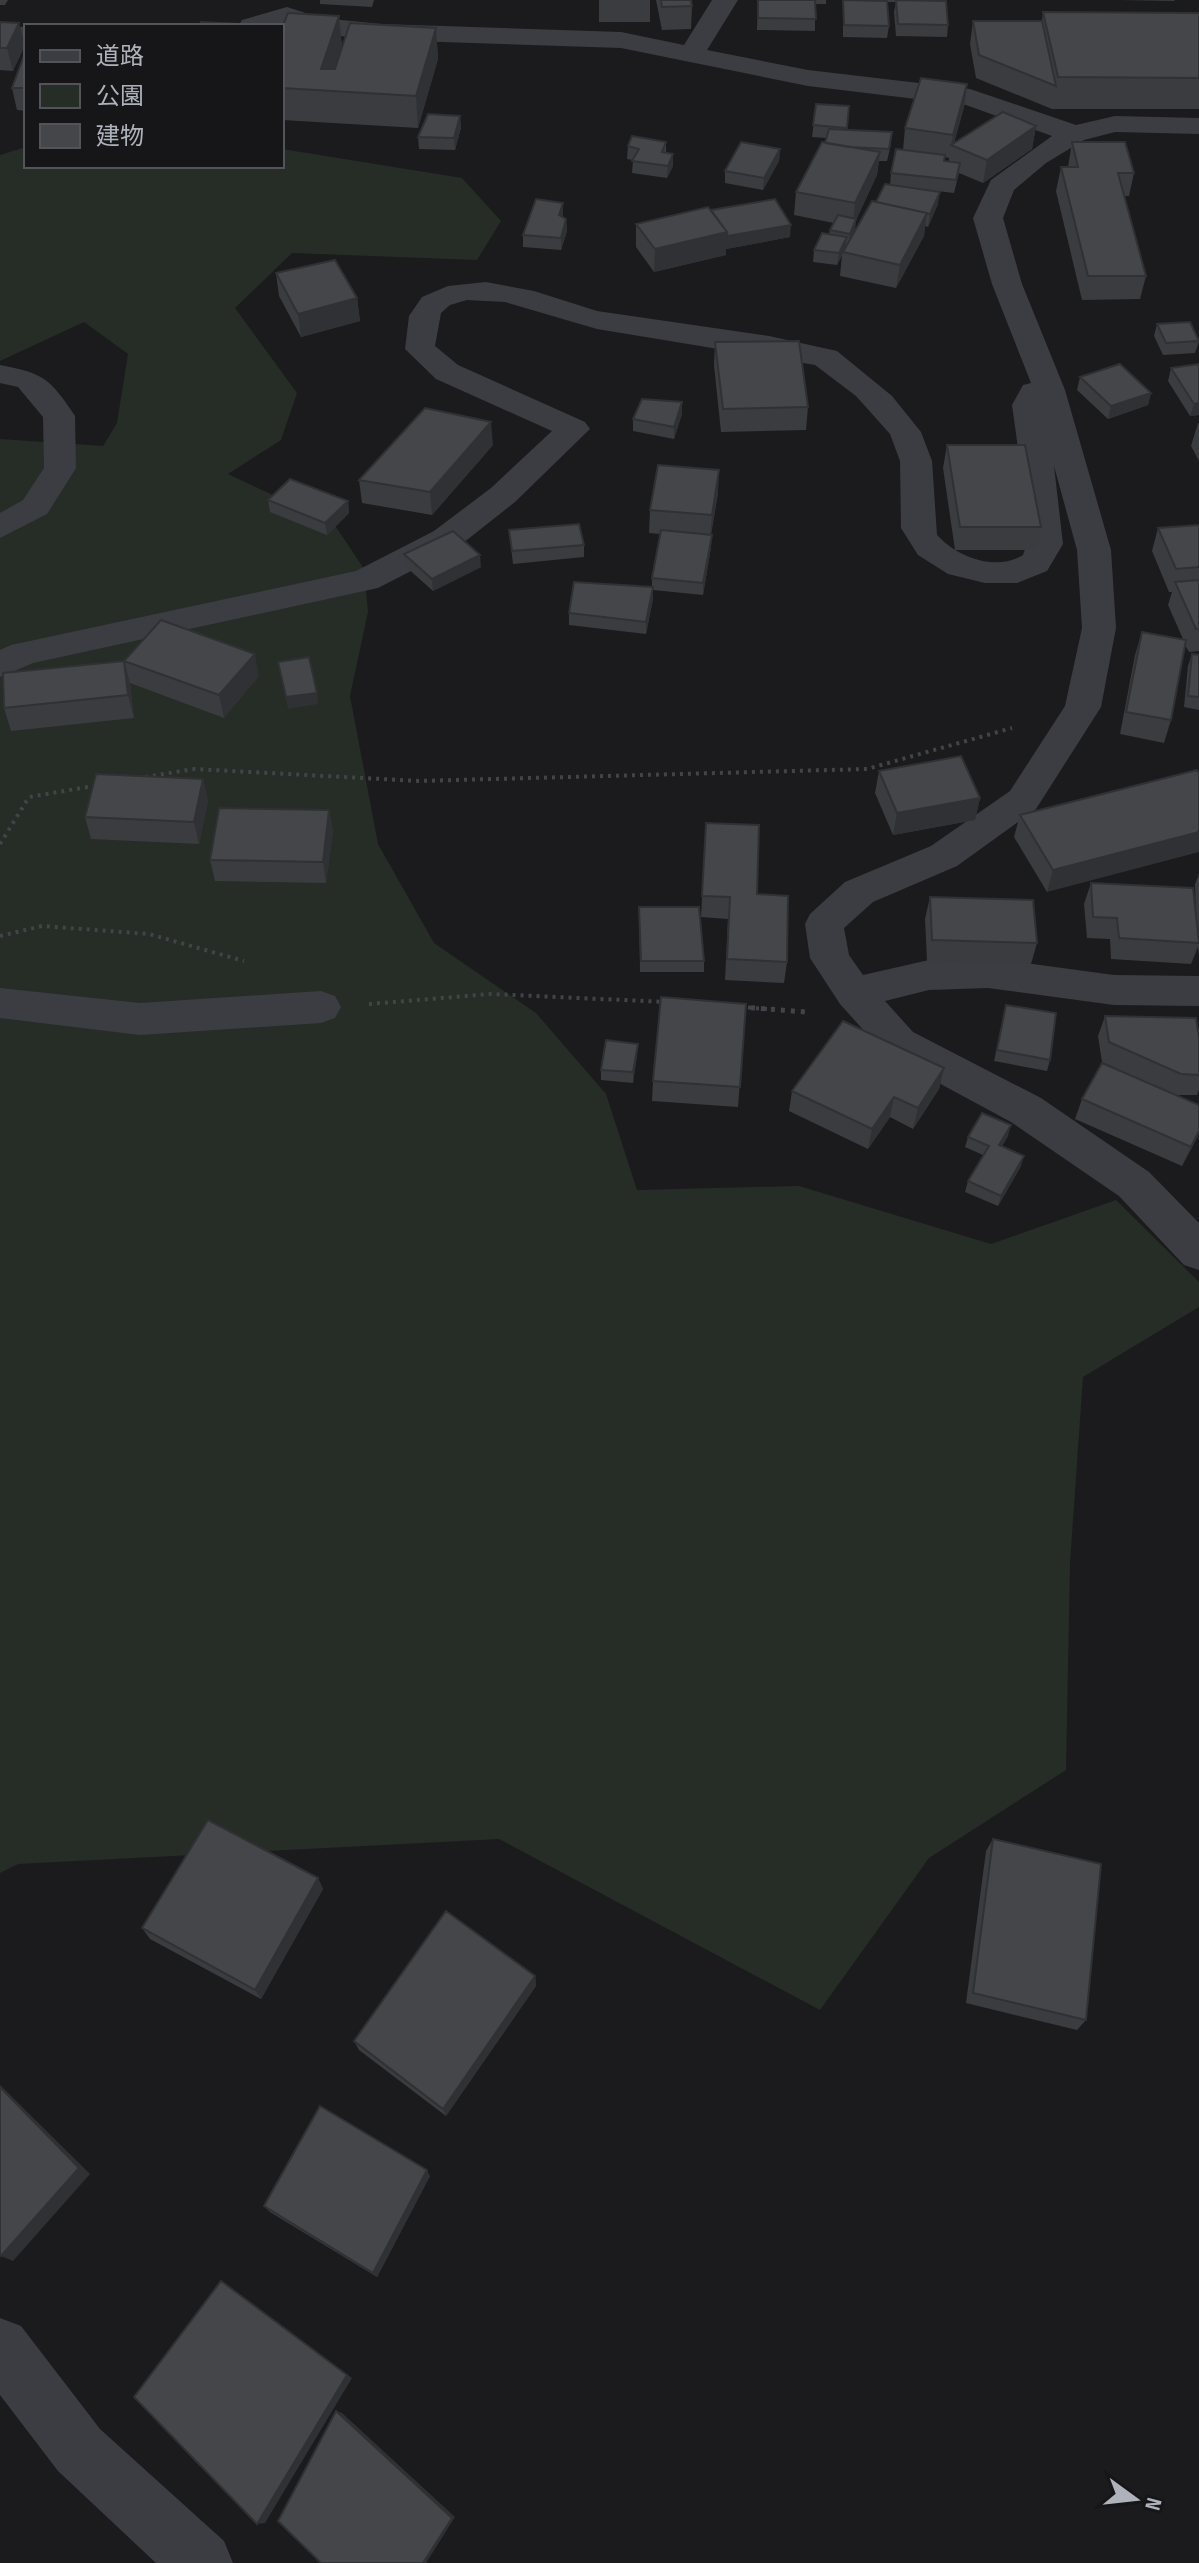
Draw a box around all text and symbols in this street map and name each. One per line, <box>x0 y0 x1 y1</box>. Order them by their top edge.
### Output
legend <box>24 24 284 168</box>
text: 道路 <box>96 42 144 71</box>
text: 公園 <box>96 82 144 111</box>
text: 建物 <box>96 122 144 151</box>
north arrow <box>1095 2459 1175 2539</box>
text: N <box>1138 2495 1167 2513</box>

